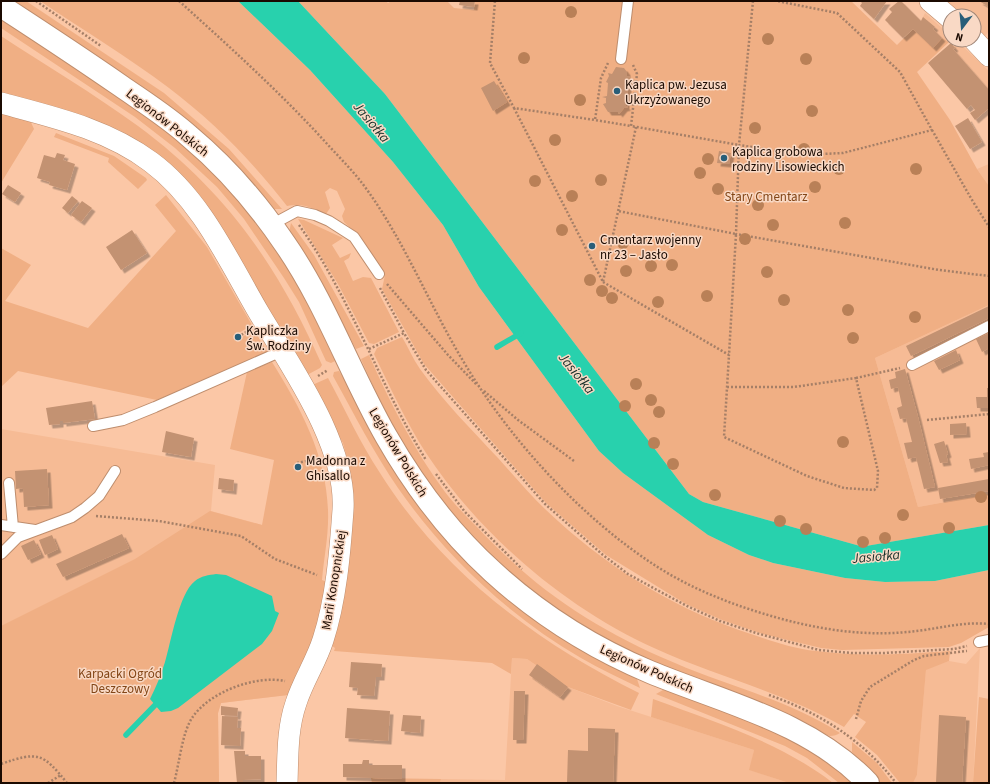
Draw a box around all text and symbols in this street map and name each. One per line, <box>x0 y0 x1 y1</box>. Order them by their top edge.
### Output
north arrow <box>942 8 982 48</box>
text: N <box>954 29 965 45</box>
place label: Kaplica pw. Jezusa Ukrzyżowanego <box>625 76 727 109</box>
street label: Legionów Polskich <box>122 85 213 161</box>
marker: Kaplica pw. Jezusa Ukrzyżowanego <box>612 86 622 96</box>
water label: Jasiołka <box>348 97 395 148</box>
place label: Kaplica grobowa rodziny Lisowieckich <box>732 143 845 176</box>
marker: Kaplica grobowa rodziny Lisowieckich <box>719 153 729 163</box>
park label: Stary Cmentarz <box>724 188 808 206</box>
place label: Cmentarz wojenny nr 23 – Jasło <box>600 231 701 264</box>
marker: Cmentarz wojenny nr 23 – Jasło <box>587 241 597 251</box>
place label: Kapliczka Św. Rodziny <box>246 322 311 355</box>
marker: Kapliczka Św. Rodziny <box>233 332 243 342</box>
water label: Jasiołka <box>553 348 599 399</box>
street label: Legionów Polskich <box>364 405 432 500</box>
place label: Madonna z Ghisallo <box>306 452 366 485</box>
marker: Madonna z Ghisallo <box>293 462 303 472</box>
street label: Marii Konopnickiej <box>317 529 351 631</box>
water label: Jasiołka <box>850 545 901 569</box>
street label: Legionów Polskich <box>597 640 696 698</box>
park label: Karpacki Ogród Deszczowy <box>78 665 162 698</box>

